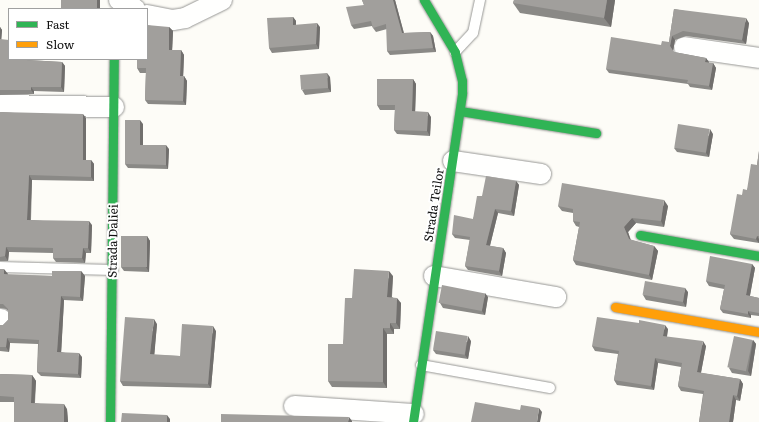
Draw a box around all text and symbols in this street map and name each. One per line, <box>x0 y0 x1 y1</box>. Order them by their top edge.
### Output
legend <box>8 8 148 60</box>
text: Fast <box>46 15 69 33</box>
text: Slow <box>46 35 74 53</box>
street label: Strada Teilor <box>421 167 447 243</box>
street label: Strada Daliei <box>105 204 121 278</box>

